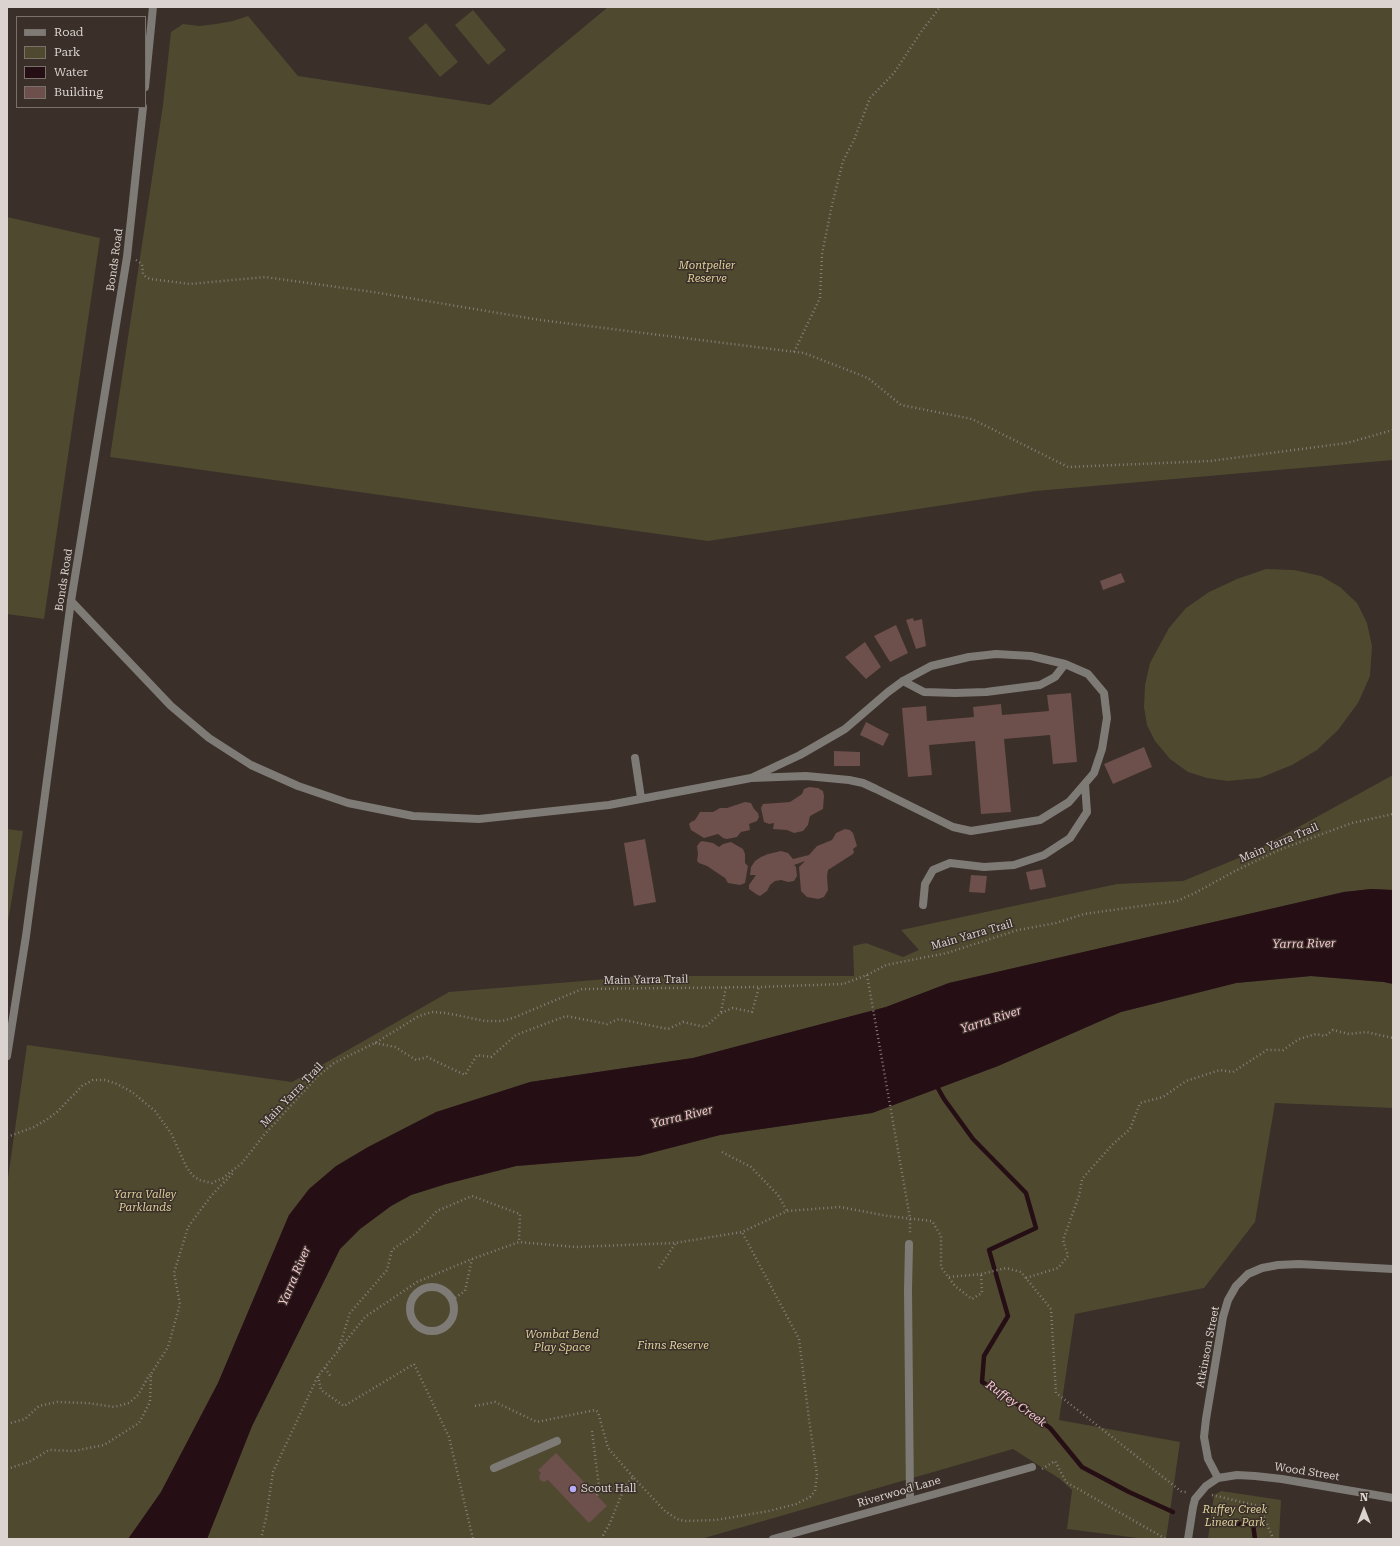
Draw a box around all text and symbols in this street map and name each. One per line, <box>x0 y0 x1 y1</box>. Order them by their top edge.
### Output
legend <box>16 16 146 108</box>
text: Road <box>54 25 83 39</box>
text: Park <box>54 45 80 59</box>
text: Water <box>54 65 88 79</box>
text: Building <box>54 85 103 99</box>
street label: Bonds Road <box>104 228 126 292</box>
park label: Montpelier Reserve <box>679 259 735 285</box>
street label: Bonds Road <box>53 548 75 612</box>
street label: Main Yarra Trail <box>1237 820 1321 866</box>
street label: Main Yarra Trail <box>930 917 1014 953</box>
water label: Yarra River <box>1272 936 1336 952</box>
street label: Main Yarra Trail <box>604 973 688 987</box>
water label: Yarra River <box>959 1003 1023 1037</box>
street label: Main Yarra Trail <box>258 1060 326 1130</box>
water label: Yarra River <box>650 1102 714 1132</box>
park label: Yarra Valley Parklands <box>114 1188 176 1214</box>
water label: Yarra River <box>276 1244 314 1308</box>
street label: Atkinson Street <box>1194 1305 1222 1389</box>
park label: Wombat Bend Play Space <box>525 1328 599 1354</box>
park label: Finns Reserve <box>637 1339 709 1353</box>
water label: Ruffey Creek <box>983 1378 1049 1430</box>
street label: Wood Street <box>1274 1460 1340 1484</box>
street label: Riverwood Lane <box>856 1474 942 1510</box>
place label: Scout Hall <box>581 1482 636 1496</box>
marker: Scout Hall <box>568 1484 578 1494</box>
north arrow <box>1344 1490 1384 1530</box>
text: N <box>1360 1491 1368 1504</box>
park label: Ruffey Creek Linear Park <box>1203 1503 1267 1529</box>

